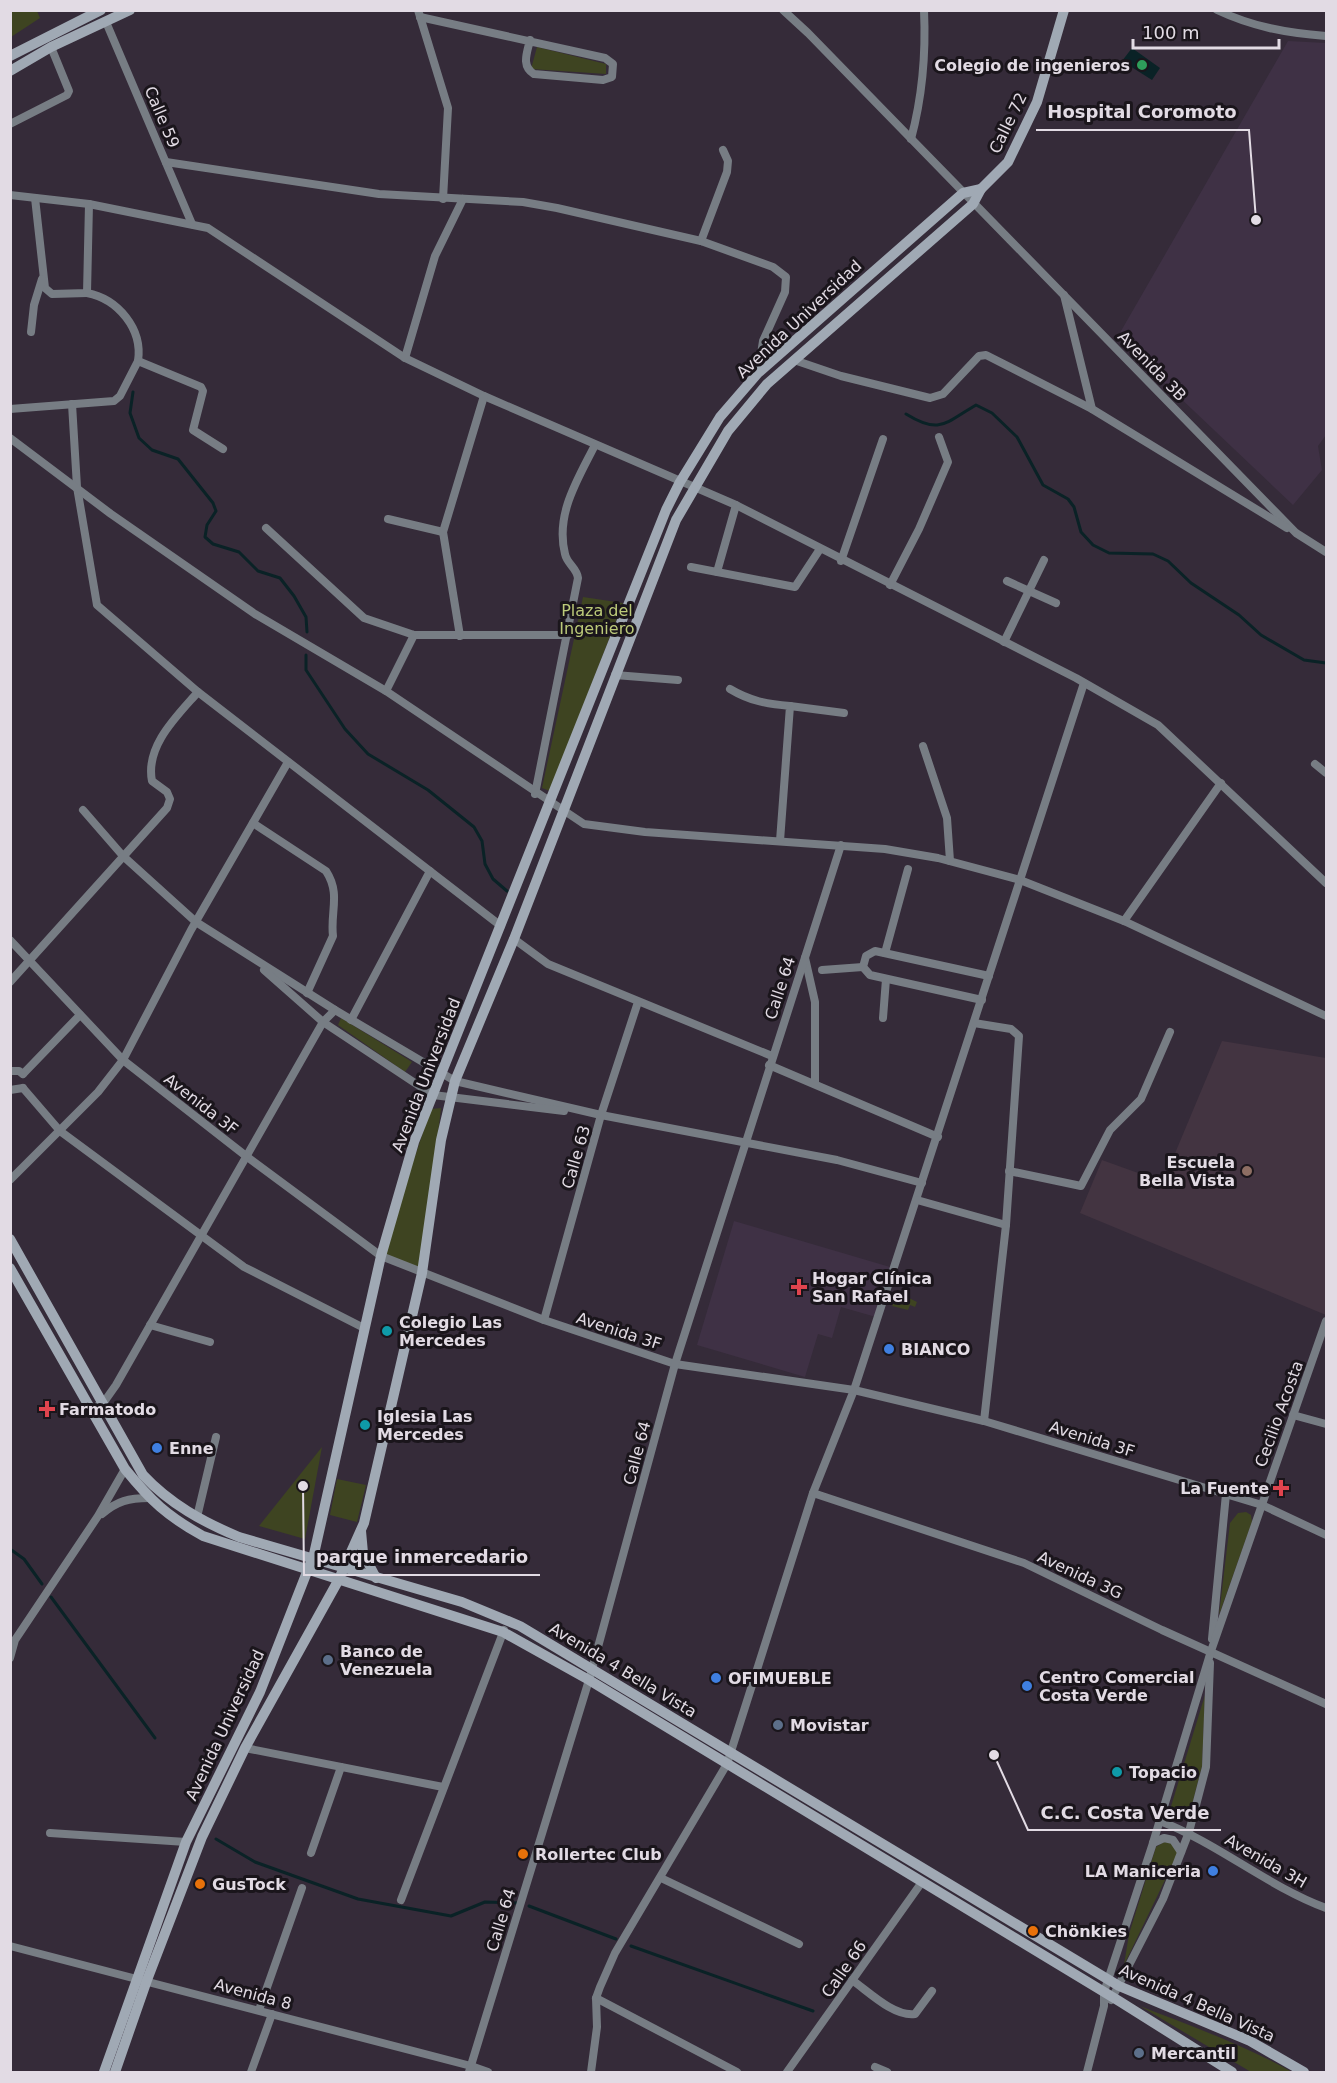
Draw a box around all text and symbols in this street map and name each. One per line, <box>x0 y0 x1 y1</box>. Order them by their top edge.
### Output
scale bar <box>1133 12 1278 50</box>
text: 100 m <box>1142 22 1200 43</box>
place label: Colegio de ingenieros <box>934 56 1130 75</box>
marker: Colegio de ingenieros <box>1135 58 1149 72</box>
street label: Calle 59 <box>141 83 183 151</box>
street label: Calle 72 <box>985 90 1031 156</box>
callout: Hospital Coromoto <box>1036 94 1249 130</box>
text: Hospital Coromoto <box>1047 101 1237 122</box>
street label: Avenida Universidad <box>733 256 865 382</box>
street label: Avenida 3B <box>1114 327 1190 405</box>
park label: Plaza del Ingeniero <box>559 601 635 638</box>
street label: Calle 64 <box>761 954 799 1022</box>
street label: Avenida Universidad <box>388 995 464 1155</box>
street label: Avenida 3F <box>160 1069 242 1139</box>
street label: Calle 63 <box>558 1123 594 1191</box>
place label: Escuela Bella Vista <box>1139 1153 1235 1190</box>
marker: Escuela Bella Vista <box>1240 1164 1254 1178</box>
place label: Hogar Clínica San Rafael <box>812 1269 932 1306</box>
marker: Hogar Clínica San Rafael <box>790 1278 808 1296</box>
street label: Avenida 3F <box>574 1308 664 1354</box>
place label: Colegio Las Mercedes <box>399 1313 502 1350</box>
marker: Colegio Las Mercedes <box>380 1324 394 1338</box>
place label: BIANCO <box>901 1340 970 1359</box>
marker: BIANCO <box>882 1342 896 1356</box>
street label: Cecilio Acosta <box>1251 1358 1307 1470</box>
place label: Farmatodo <box>59 1400 156 1419</box>
marker: Farmatodo <box>40 1402 54 1416</box>
place label: Iglesia Las Mercedes <box>377 1407 473 1444</box>
street label: Avenida 3F <box>1047 1417 1137 1461</box>
marker: Iglesia Las Mercedes <box>358 1418 372 1432</box>
street label: Calle 64 <box>619 1419 655 1487</box>
place label: Enne <box>169 1439 214 1458</box>
marker: Enne <box>150 1441 164 1455</box>
place label: La Fuente <box>1180 1479 1269 1498</box>
marker: La Fuente <box>1274 1481 1288 1495</box>
callout: parque inmercedario <box>304 1539 540 1575</box>
text: parque inmercedario <box>316 1546 528 1567</box>
street label: Avenida 3G <box>1035 1547 1125 1603</box>
street label: Avenida 4 Bella Vista <box>546 1619 700 1721</box>
place label: Banco de Venezuela <box>340 1642 432 1679</box>
street label: Avenida Universidad <box>182 1647 268 1803</box>
marker: Banco de Venezuela <box>321 1653 335 1667</box>
place label: Centro Comercial Costa Verde <box>1039 1668 1194 1705</box>
place label: OFIMUEBLE <box>728 1669 832 1688</box>
marker: OFIMUEBLE <box>709 1671 723 1685</box>
marker: Centro Comercial Costa Verde <box>1020 1679 1034 1693</box>
place label: Movistar <box>790 1716 869 1735</box>
marker: Movistar <box>771 1718 785 1732</box>
place label: Topacio <box>1129 1763 1197 1782</box>
marker: Topacio <box>1110 1765 1124 1779</box>
callout: C.C. Costa Verde <box>1028 1794 1221 1830</box>
text: C.C. Costa Verde <box>1041 1802 1209 1823</box>
street label: Avenida 3H <box>1222 1830 1310 1892</box>
place label: Rollertec Club <box>535 1845 662 1864</box>
marker: Rollertec Club <box>516 1847 530 1861</box>
place label: LA Maniceria <box>1085 1862 1201 1881</box>
marker: LA Maniceria <box>1206 1864 1220 1878</box>
place label: GusTock <box>212 1875 286 1894</box>
marker: GusTock <box>193 1877 207 1891</box>
street label: Calle 64 <box>482 1886 520 1954</box>
place label: Chönkies <box>1045 1922 1127 1941</box>
marker: Chönkies <box>1026 1924 1040 1938</box>
street label: Calle 66 <box>818 1937 870 2001</box>
street label: Avenida 4 Bella Vista <box>1116 1960 1278 2046</box>
street label: Avenida 8 <box>212 1975 294 2013</box>
place label: Mercantil <box>1151 2044 1236 2063</box>
marker: Mercantil <box>1132 2046 1146 2060</box>

